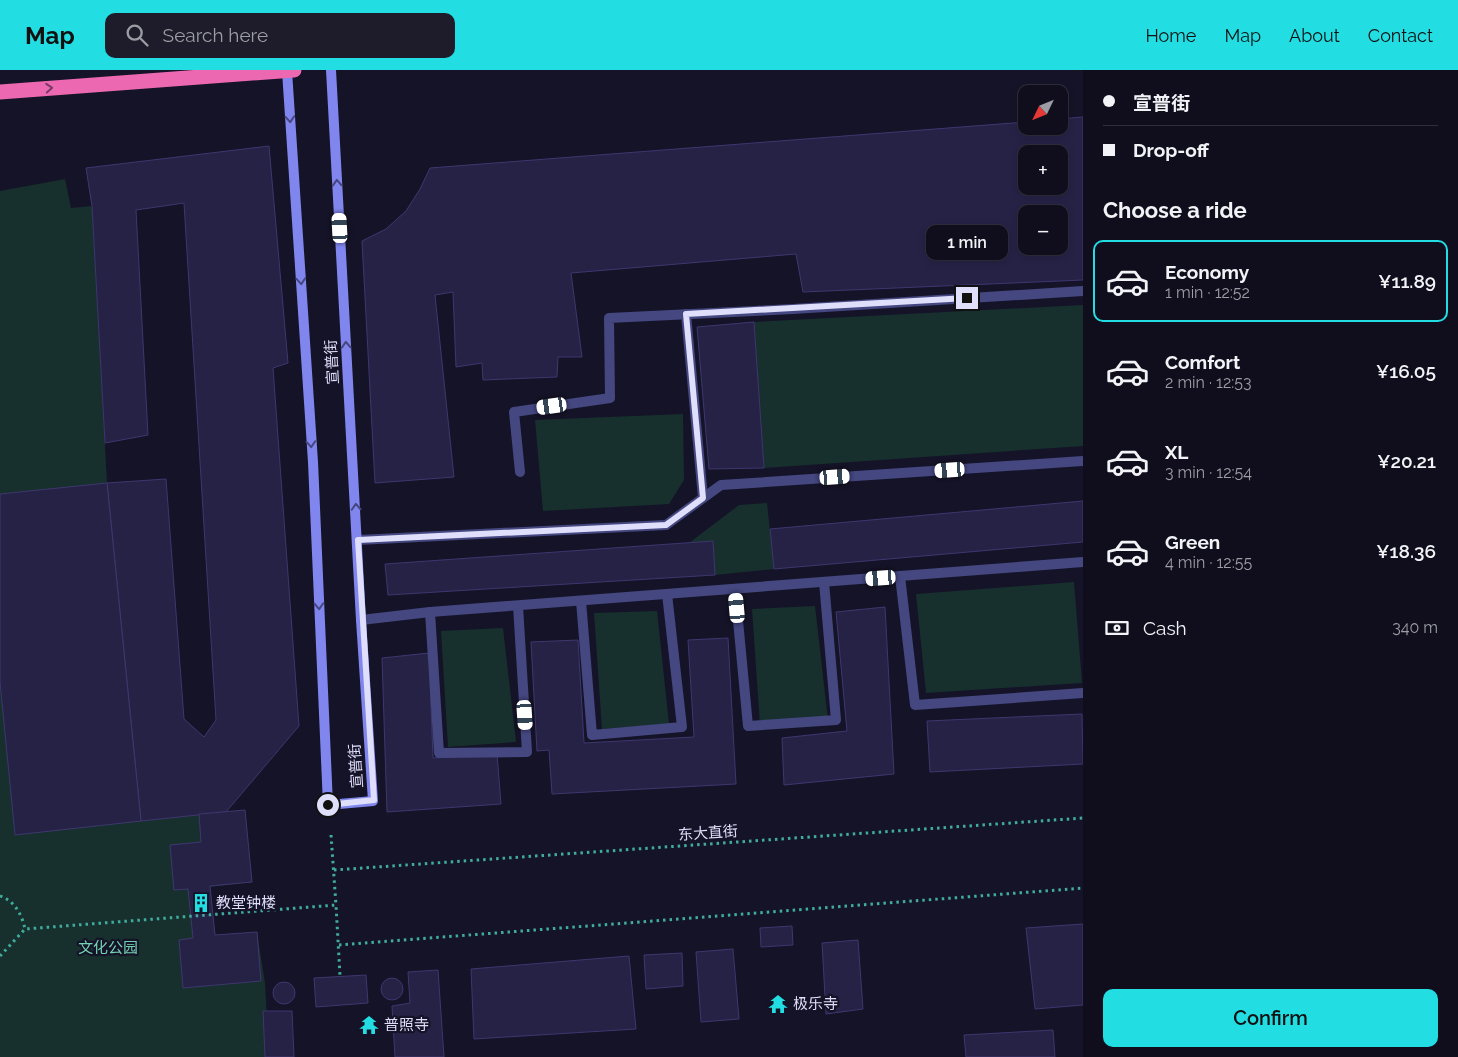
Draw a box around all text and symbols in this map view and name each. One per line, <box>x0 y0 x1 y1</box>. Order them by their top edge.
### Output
search box <box>105 13 455 58</box>
text: Map <box>25 21 75 50</box>
icon: search <box>123 21 151 49</box>
text: Search here <box>163 24 268 46</box>
text: Home <box>1145 25 1196 46</box>
text: Map <box>1224 25 1261 46</box>
text: About <box>1289 25 1340 46</box>
text: Contact <box>1368 25 1433 46</box>
one-way arrow <box>45 83 53 94</box>
north arrow <box>1018 85 1068 135</box>
map controls <box>1018 85 1068 255</box>
text: 宣普街 <box>1133 92 1190 114</box>
one-way arrow <box>285 116 296 124</box>
text: Drop-off <box>1133 139 1209 161</box>
button: + <box>1018 145 1068 195</box>
one-way arrow <box>332 179 343 187</box>
text: Choose a ride <box>1103 197 1247 223</box>
button: − <box>1018 205 1068 255</box>
car <box>331 213 348 243</box>
callout: 1 min <box>926 226 1008 260</box>
text: 1 min <box>947 233 987 252</box>
icon: car <box>1105 259 1150 304</box>
text: Economy <box>1165 261 1249 283</box>
text: ¥11.89 <box>1378 270 1436 292</box>
one-way arrow <box>295 278 306 286</box>
text: 1 min · 12:52 <box>1165 283 1250 302</box>
route end <box>956 287 978 309</box>
street label: 宣普街 <box>322 339 342 385</box>
one-way arrow <box>341 341 352 349</box>
icon: car <box>1105 349 1150 394</box>
text: Comfort <box>1165 351 1240 373</box>
text: ¥16.05 <box>1376 360 1436 382</box>
text: 2 min · 12:53 <box>1165 373 1252 392</box>
car <box>536 396 567 416</box>
icon: car <box>1105 439 1150 484</box>
one-way arrow <box>306 440 317 448</box>
text: XL <box>1165 441 1188 463</box>
text: ¥20.21 <box>1377 450 1436 472</box>
car <box>934 461 965 479</box>
text: 3 min · 12:54 <box>1165 463 1252 482</box>
car <box>819 468 850 486</box>
one-way arrow <box>350 503 361 511</box>
icon: car <box>1105 529 1150 574</box>
text: Green <box>1165 531 1220 553</box>
text: ¥18.36 <box>1376 540 1436 562</box>
text: 4 min · 12:55 <box>1165 553 1252 572</box>
car <box>865 569 896 587</box>
car <box>728 592 745 624</box>
one-way arrow <box>314 602 325 610</box>
icon: cash <box>1103 614 1131 642</box>
text: Cash <box>1143 617 1187 639</box>
text: 340 m <box>1392 618 1438 637</box>
car <box>516 700 533 730</box>
street label: 宣普街 <box>345 743 367 789</box>
route start <box>317 794 339 816</box>
street label: 东大直街 <box>677 822 739 844</box>
building icon: 教堂钟楼 <box>190 892 212 914</box>
place label: 教堂钟楼 <box>216 894 276 912</box>
park label: 文化公园 <box>78 939 138 957</box>
button: Confirm <box>1103 989 1438 1047</box>
temple icon: 极乐寺 <box>767 993 789 1015</box>
place label: 极乐寺 <box>793 995 838 1013</box>
temple icon: 普照寺 <box>358 1014 380 1036</box>
place label: 普照寺 <box>384 1016 429 1034</box>

